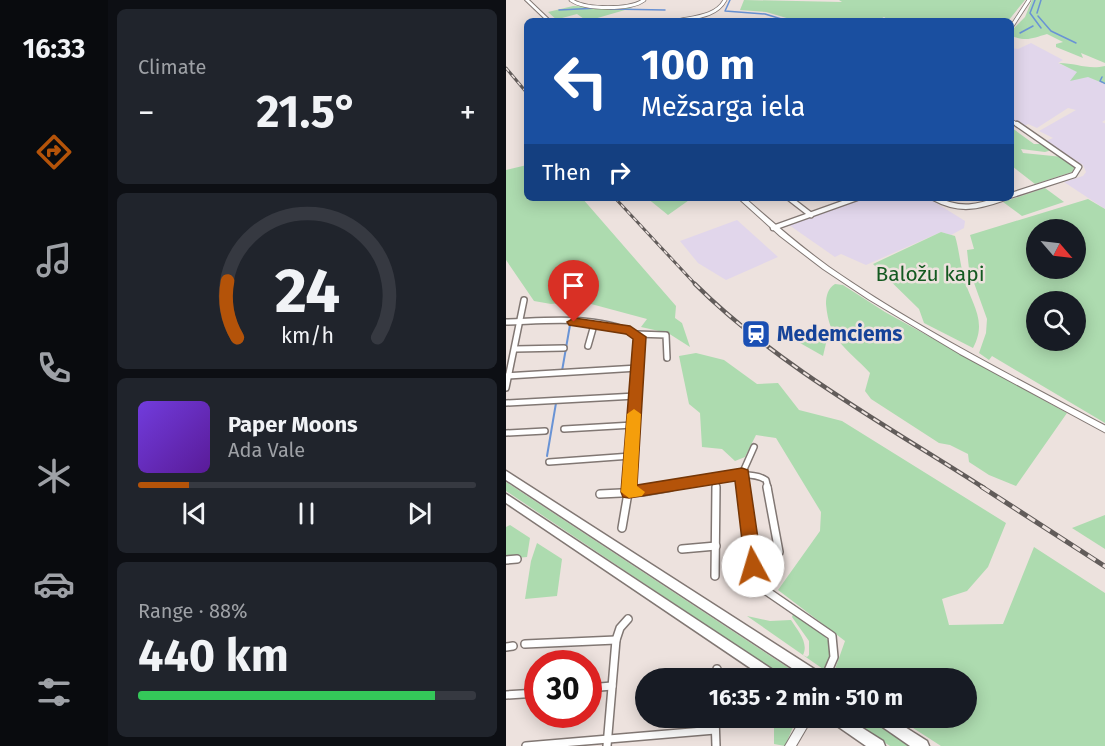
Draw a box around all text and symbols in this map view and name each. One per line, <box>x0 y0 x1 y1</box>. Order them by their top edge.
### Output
text: 16:33 <box>23 33 85 65</box>
text: 100 m <box>641 40 755 90</box>
icon: left <box>542 42 620 120</box>
text: Climate <box>138 55 206 79</box>
text: 21.5° <box>256 85 358 139</box>
text: Mežsarga iela <box>641 91 805 123</box>
text: − <box>138 93 155 133</box>
text: + <box>460 93 476 133</box>
icon: directions <box>33 131 75 173</box>
icon: right <box>603 156 636 189</box>
text: Then <box>542 159 591 186</box>
north arrow <box>1026 219 1086 279</box>
map controls <box>1026 219 1086 351</box>
icon: music <box>33 239 75 281</box>
text: 24 <box>274 254 340 329</box>
pin <box>548 260 599 322</box>
park label: Baložu kapi <box>875 261 985 287</box>
icon: arrive <box>557 269 590 302</box>
button: search <box>1026 291 1086 351</box>
station icon: Medemciems <box>740 318 772 350</box>
place label: Medemciems <box>777 321 903 347</box>
text: km/h <box>280 323 334 349</box>
icon: phone <box>33 347 75 389</box>
text: Paper Moons <box>228 411 358 438</box>
text: Ada Vale <box>228 438 305 462</box>
icon: climate <box>33 455 75 497</box>
icon: previous <box>178 497 211 530</box>
icon: pause <box>290 497 323 530</box>
icon: next <box>403 497 436 530</box>
position arrow <box>721 534 785 598</box>
icon: car <box>33 563 75 605</box>
text: Range · 88% <box>138 599 247 623</box>
text: 440 km <box>138 629 289 683</box>
speed limit sign: 30 <box>524 650 602 728</box>
icon: filters <box>33 671 75 713</box>
text: 16:35 · 2 min · 510 m <box>709 684 903 711</box>

